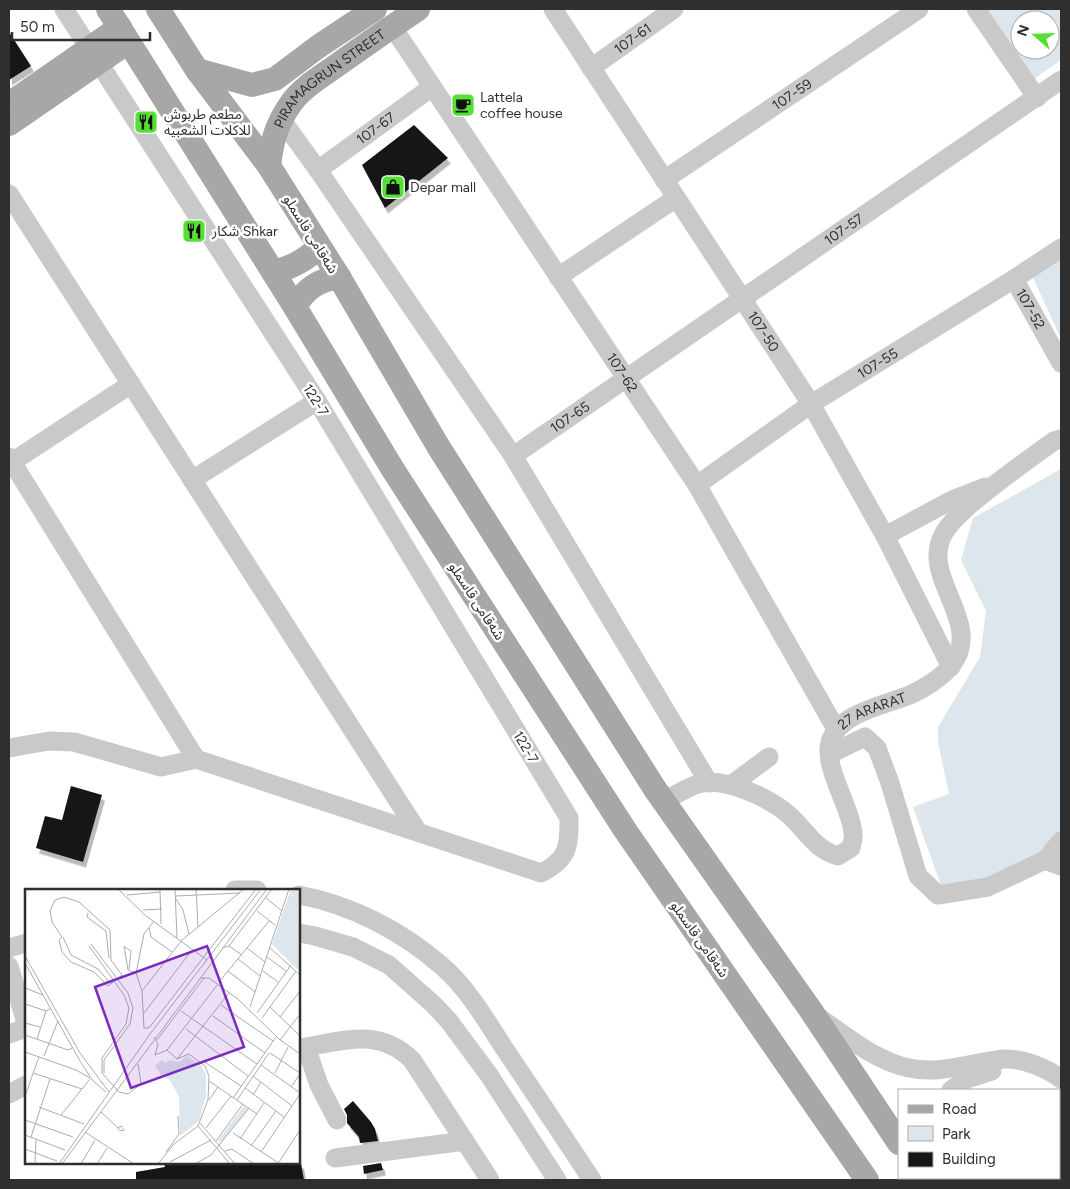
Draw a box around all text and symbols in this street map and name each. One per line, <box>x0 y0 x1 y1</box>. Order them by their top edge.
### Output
scale bar <box>12 10 150 42</box>
north arrow <box>1010 10 1060 60</box>
text: 50 m <box>20 18 55 36</box>
street label: 107-61 <box>611 20 655 58</box>
text: N <box>1013 23 1033 39</box>
street label: PIRAMAGRUN STREET <box>270 26 389 131</box>
street label: 107-59 <box>769 75 815 114</box>
place label: Lattela coffee house <box>480 89 563 122</box>
cafe icon: Lattela coffee house <box>450 92 476 118</box>
place label: مطعم طربوش للاكلات الشعبيه <box>164 106 251 139</box>
restaurant icon: مطعم طربوش للاكلات الشعبيه <box>133 109 159 135</box>
street label: 107-67 <box>353 109 399 148</box>
shop icon: Depar mall <box>380 174 406 200</box>
place label: Depar mall <box>410 179 476 196</box>
street label: شەقامی قاسملو <box>280 192 341 277</box>
street label: 107-57 <box>821 210 867 249</box>
restaurant icon: شکار Shkar <box>181 218 207 244</box>
place label: شکار Shkar <box>211 223 278 240</box>
street label: 107-52 <box>1012 286 1048 332</box>
street label: 107-50 <box>744 308 783 355</box>
street label: 107-55 <box>855 345 901 382</box>
street label: 107-62 <box>603 350 641 396</box>
street label: 122-7 <box>299 381 332 420</box>
street label: 107-65 <box>547 398 593 437</box>
street label: شەقامی قاسملو <box>445 559 508 643</box>
street label: 27 ARARAT <box>834 689 908 733</box>
street label: 122-7 <box>509 728 542 767</box>
inset map <box>25 889 300 1164</box>
street label: شەقامی قاسملو <box>667 898 732 981</box>
legend <box>898 1089 1060 1179</box>
text: Road <box>942 1100 977 1118</box>
text: Park <box>942 1125 971 1143</box>
text: Building <box>942 1150 996 1168</box>

